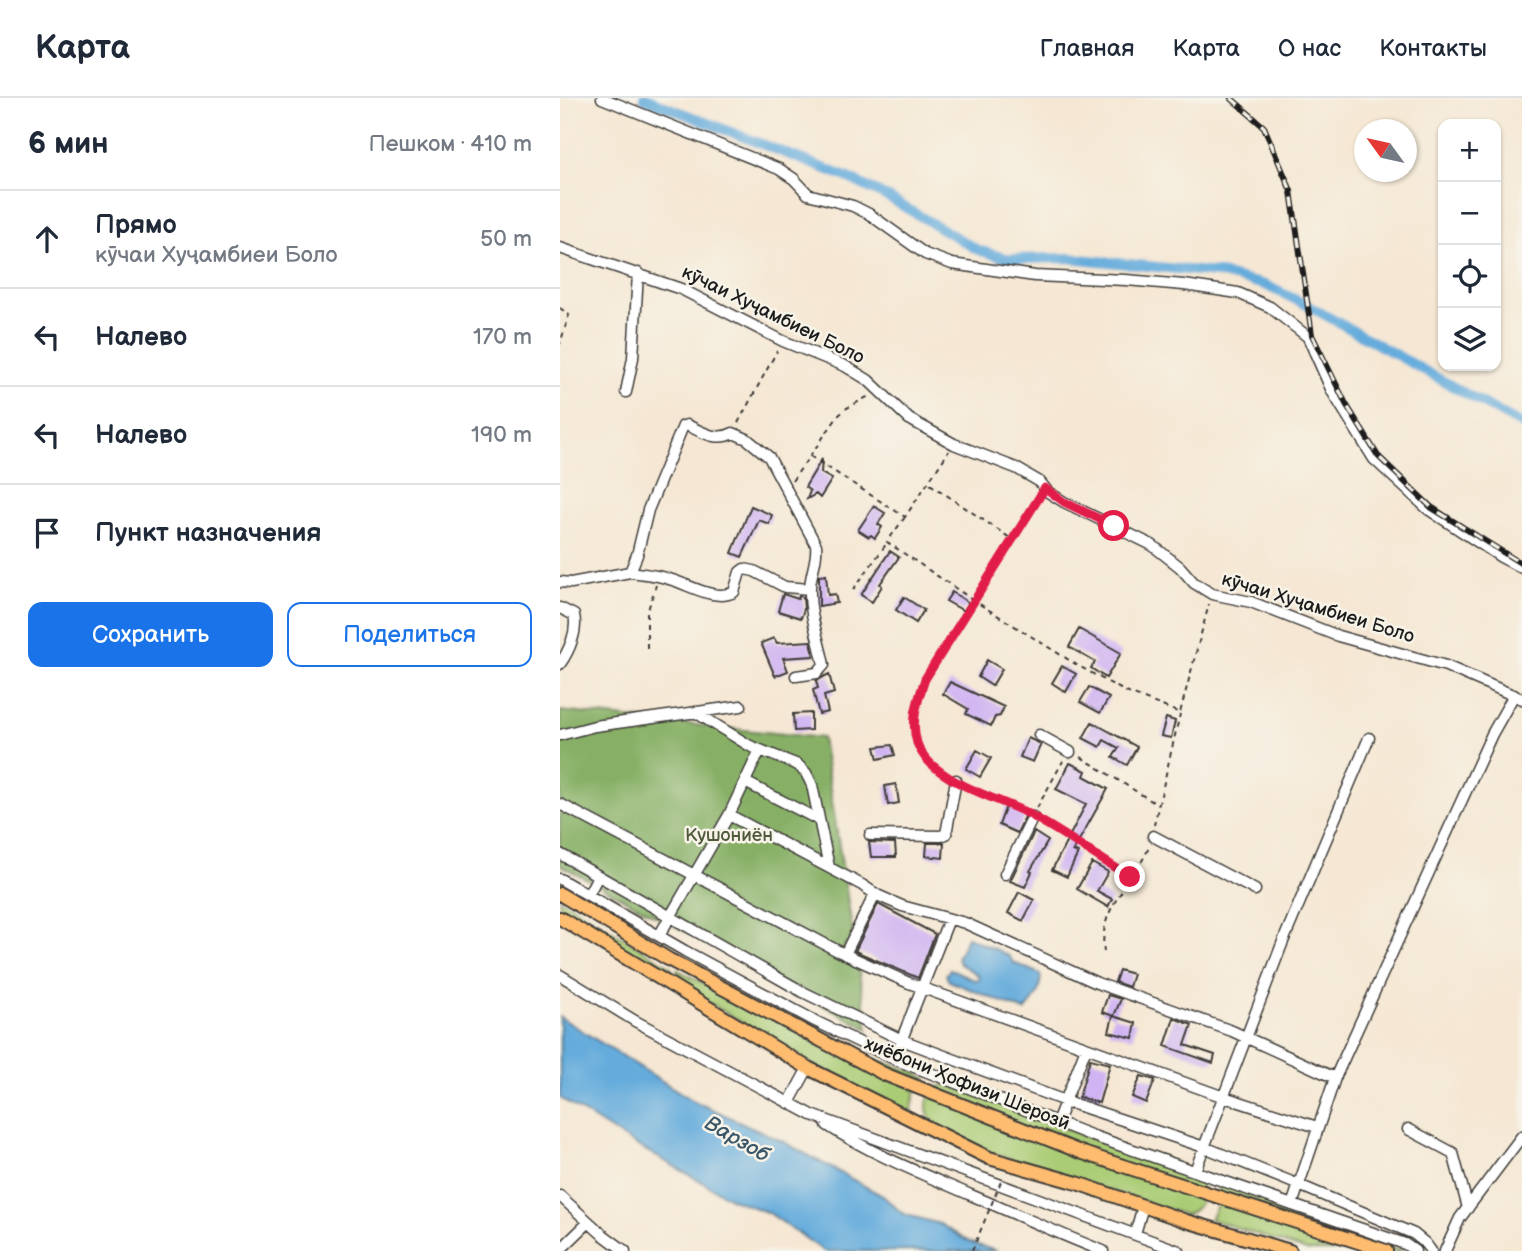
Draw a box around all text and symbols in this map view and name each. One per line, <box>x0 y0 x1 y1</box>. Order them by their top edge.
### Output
text: Карта <box>35 28 130 68</box>
text: Главная <box>1040 34 1134 63</box>
text: Карта <box>1172 34 1240 63</box>
text: О нас <box>1278 34 1341 63</box>
text: Контакты <box>1379 34 1487 63</box>
north arrow <box>1354 119 1417 182</box>
map controls <box>1438 119 1501 371</box>
button: + <box>1438 119 1501 182</box>
text: 6 мин <box>28 126 109 162</box>
text: Пешком · 410 m <box>369 130 532 158</box>
button: − <box>1438 182 1501 245</box>
text: Прямо <box>95 210 177 241</box>
icon: ahead <box>28 220 66 258</box>
text: 50 m <box>480 225 532 253</box>
text: кӯчаи Хуҷамбиеи Боло <box>95 241 338 269</box>
button: locate <box>1438 245 1501 308</box>
street label: кӯчаи Хуҷамбиеи Боло <box>678 261 868 369</box>
button: layers <box>1438 308 1501 371</box>
icon: left <box>28 318 66 356</box>
text: Налево <box>95 322 187 353</box>
text: 170 m <box>473 323 532 351</box>
icon: left <box>28 416 66 454</box>
text: Налево <box>95 420 187 451</box>
text: 190 m <box>471 421 532 449</box>
route start <box>1098 510 1129 541</box>
icon: arrive <box>28 514 66 552</box>
text: Пункт назначения <box>95 518 321 549</box>
street label: кӯчаи Хуҷамбиеи Боло <box>1219 568 1417 648</box>
button: Сохранить <box>28 602 273 667</box>
button: Поделиться <box>287 602 532 667</box>
park label: Кушониён <box>685 824 773 847</box>
route end <box>1114 861 1145 892</box>
street label: хиёбони Ҳофизи Шерозӣ <box>861 1032 1073 1136</box>
water label: Варзоб <box>700 1111 775 1168</box>

